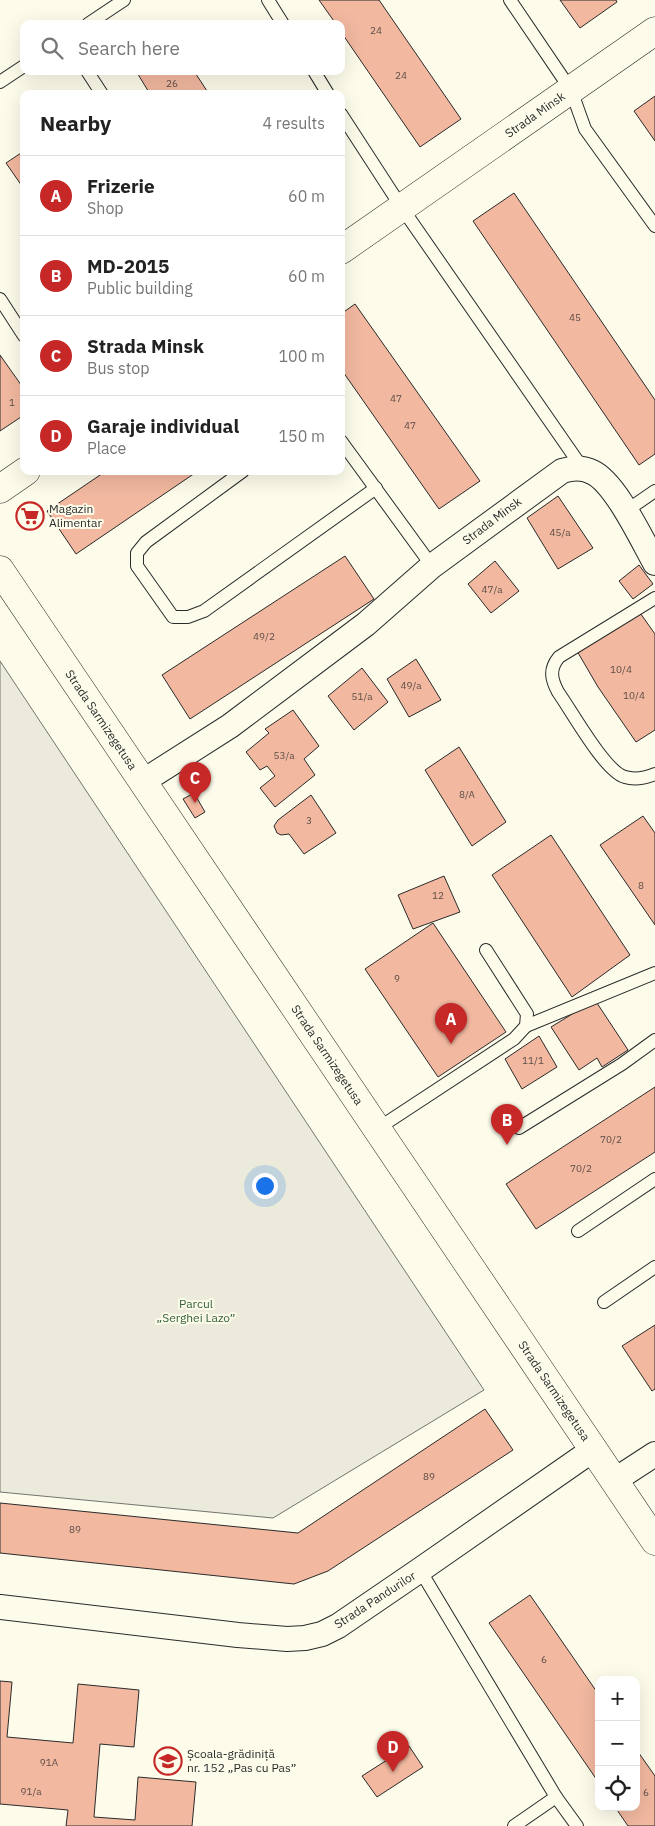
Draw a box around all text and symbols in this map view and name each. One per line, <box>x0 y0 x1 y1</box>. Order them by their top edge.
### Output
search box <box>20 20 345 75</box>
house number: 24 <box>370 24 382 37</box>
icon: search <box>38 34 66 62</box>
text: Search here <box>78 36 180 60</box>
house number: 24 <box>395 69 407 82</box>
house number: 26 <box>166 77 178 90</box>
street label: Strada Minsk <box>502 88 568 141</box>
text: Nearby <box>40 109 111 137</box>
text: 4 results <box>262 113 325 133</box>
text: Frizerie <box>87 174 155 198</box>
text: A <box>51 186 61 206</box>
text: 60 m <box>288 186 325 206</box>
text: Shop <box>87 198 124 218</box>
text: MD-2015 <box>87 254 169 278</box>
text: B <box>51 266 61 286</box>
text: 60 m <box>288 266 325 286</box>
text: Public building <box>87 278 193 298</box>
house number: 45 <box>569 311 581 324</box>
text: Strada Minsk <box>87 334 204 358</box>
text: C <box>51 346 61 366</box>
text: 100 m <box>278 346 325 366</box>
text: Bus stop <box>87 358 150 378</box>
house number: 47 <box>390 392 402 405</box>
house number: 1 <box>9 396 15 409</box>
text: Garaje individual <box>87 414 239 438</box>
house number: 47 <box>404 419 416 432</box>
text: D <box>50 426 62 446</box>
text: 150 m <box>278 426 325 446</box>
text: Place <box>87 438 126 458</box>
street label: Strada Minsk <box>459 493 525 548</box>
supermarket icon: Magazin Alimentar <box>15 501 45 531</box>
place label: Magazin Alimentar <box>49 501 102 530</box>
house number: 45/a <box>549 526 571 539</box>
house number: 47/a <box>481 583 503 596</box>
house number: 49/2 <box>253 630 275 643</box>
house number: 10/4 <box>610 663 632 676</box>
street label: Strada Sarmizegetusa <box>62 667 141 773</box>
house number: 49/a <box>400 679 422 692</box>
house number: 10/4 <box>623 689 645 702</box>
house number: 51/a <box>351 690 373 703</box>
house number: 53/a <box>273 749 295 762</box>
pin: C <box>179 762 211 803</box>
house number: 8/A <box>459 788 475 801</box>
house number: 3 <box>306 814 312 827</box>
house number: 8 <box>638 879 644 892</box>
house number: 12 <box>432 889 444 902</box>
house number: 9 <box>394 972 400 985</box>
street label: Strada Sarmizegetusa <box>288 1002 367 1108</box>
pin: A <box>435 1003 467 1044</box>
house number: 11/1 <box>522 1054 544 1067</box>
pin: B <box>491 1104 523 1145</box>
house number: 70/2 <box>600 1133 622 1146</box>
house number: 70/2 <box>570 1162 592 1175</box>
your location <box>252 1173 278 1199</box>
park label: Parcul „Serghei Lazo” <box>157 1296 235 1325</box>
street label: Strada Sarmizegetusa <box>515 1338 594 1444</box>
house number: 89 <box>423 1470 435 1483</box>
house number: 89 <box>69 1523 81 1536</box>
street label: Strada Pandurilor <box>331 1567 419 1631</box>
house number: 6 <box>541 1653 547 1666</box>
map controls <box>595 1676 640 1811</box>
button: + <box>595 1676 640 1721</box>
button: − <box>595 1721 640 1766</box>
pin: D <box>377 1731 409 1772</box>
school or university icon: Școala-grădiniță nr. 152 „Pas cu Pas” <box>153 1746 183 1776</box>
place label: Școala-grădiniță nr. 152 „Pas cu Pas” <box>187 1746 297 1775</box>
house number: 91A <box>40 1756 59 1769</box>
button: locate <box>595 1766 640 1811</box>
house number: 91/a <box>20 1785 42 1798</box>
house number: 6 <box>643 1786 649 1799</box>

